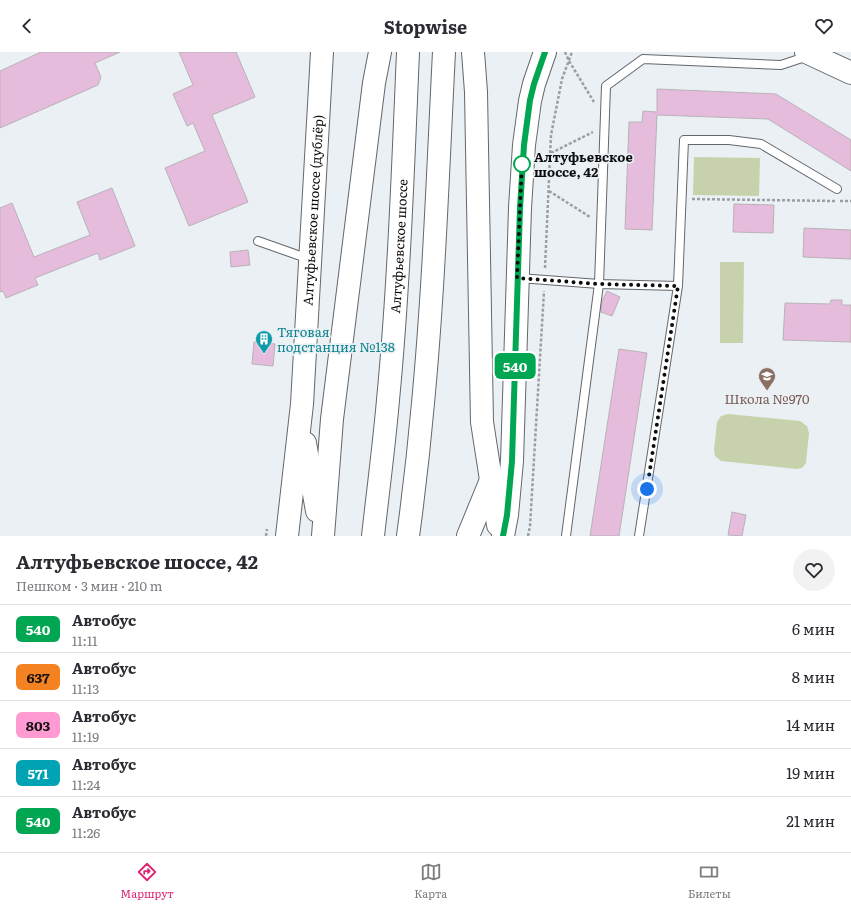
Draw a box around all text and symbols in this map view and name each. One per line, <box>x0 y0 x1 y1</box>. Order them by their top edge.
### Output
text: Stopwise <box>384 13 467 40</box>
icon: back <box>16 15 38 37</box>
icon: heart <box>813 15 835 37</box>
street label: Алтуфьевское шоссе (дублёр) <box>298 114 327 306</box>
place label: Алтуфьевское шоссе, 42 <box>534 147 633 181</box>
marker: Алтуфьевское шоссе, 42 <box>513 155 531 173</box>
street label: Алтуфьевское шоссе <box>385 178 412 314</box>
place label: Тяговая подстанция №138 <box>277 322 395 356</box>
building icon: Тяговая подстанция №138 <box>254 329 274 354</box>
line badge: 540 <box>492 353 538 379</box>
text: 540 <box>503 356 527 376</box>
school or university icon: Школа №970 <box>757 366 777 391</box>
place label: Школа №970 <box>725 389 810 408</box>
your location <box>637 479 657 499</box>
text: Алтуфьевское шоссе, 42 <box>16 547 258 575</box>
button: heart <box>793 549 835 591</box>
text: Пешком · 3 мин · 210 m <box>16 576 162 595</box>
text: Автобус <box>72 608 136 631</box>
text: 6 мин <box>792 617 835 640</box>
text: 540 <box>26 619 50 639</box>
text: 11:11 <box>72 631 98 650</box>
text: Автобус <box>72 656 136 679</box>
text: 8 мин <box>792 665 835 688</box>
text: 637 <box>26 667 50 687</box>
text: 11:13 <box>72 679 99 698</box>
text: Автобус <box>72 704 136 727</box>
text: 14 мин <box>786 713 835 736</box>
text: 803 <box>26 715 50 735</box>
text: 11:19 <box>72 727 99 746</box>
text: Автобус <box>72 752 136 775</box>
text: 19 мин <box>786 761 835 784</box>
text: 571 <box>28 763 48 783</box>
text: 11:24 <box>72 775 101 794</box>
text: Автобус <box>72 800 136 823</box>
text: 21 мин <box>786 809 835 832</box>
text: 540 <box>26 811 50 831</box>
text: 11:26 <box>72 823 100 842</box>
tab: Маршрут <box>120 861 174 901</box>
tab: Карта <box>414 861 447 901</box>
tab: Билеты <box>688 861 731 901</box>

